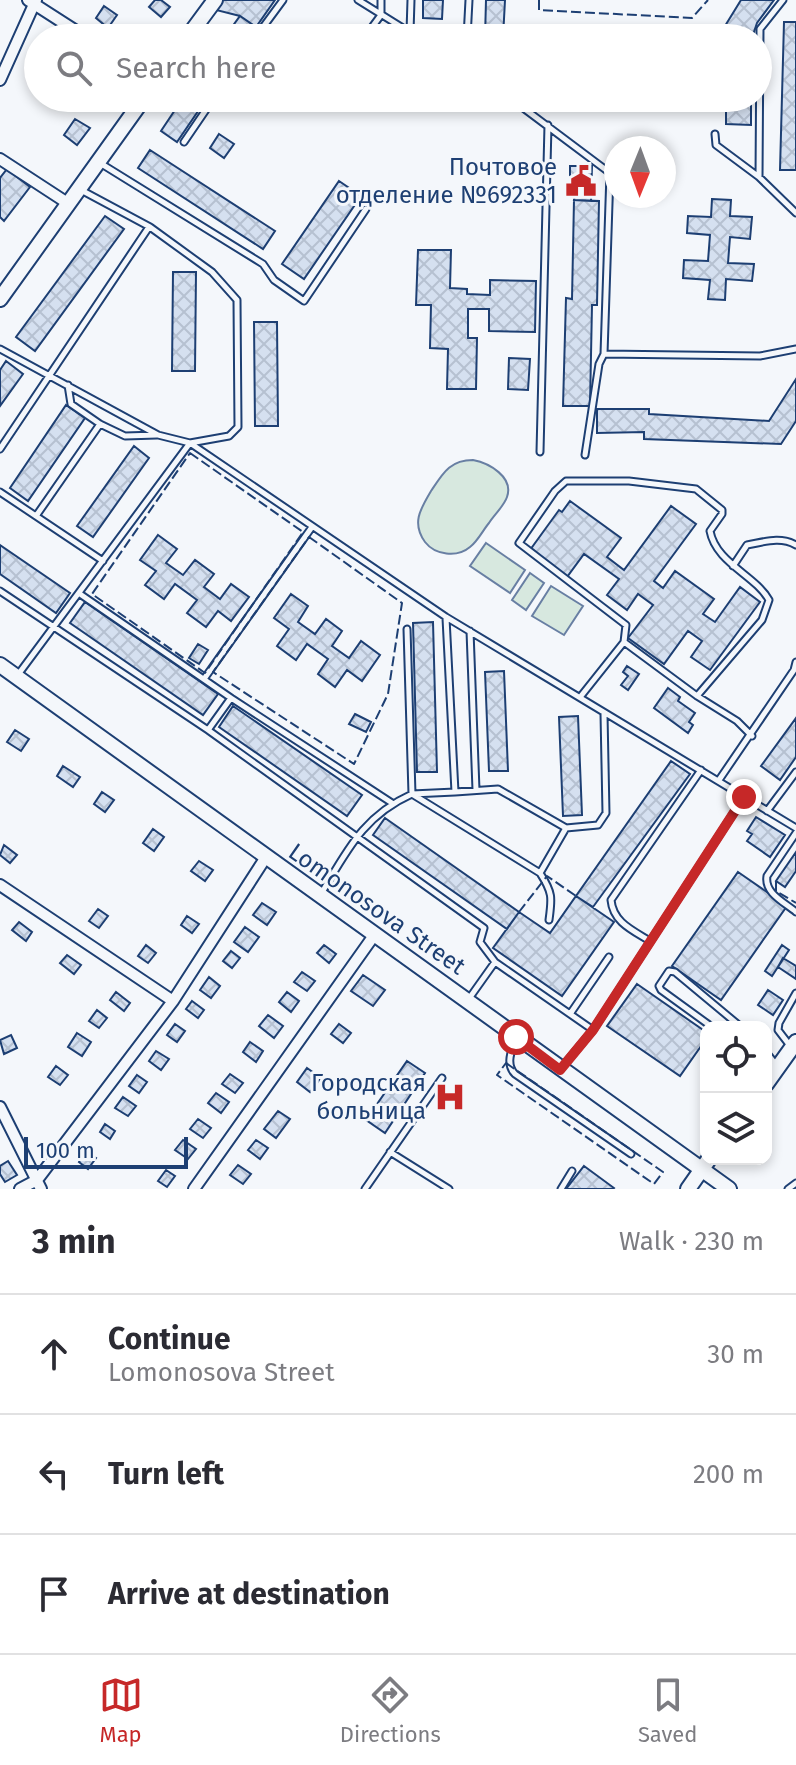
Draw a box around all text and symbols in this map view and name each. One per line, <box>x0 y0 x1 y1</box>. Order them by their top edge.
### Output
search box <box>24 24 772 112</box>
icon: search <box>52 46 96 90</box>
text: Search here <box>116 50 276 86</box>
north arrow <box>604 136 676 208</box>
place label: Почтовое отделение №692331 <box>336 153 557 209</box>
public building icon: Почтовое отделение №692331 <box>564 164 598 198</box>
route end <box>726 779 762 815</box>
street label: Lomonosova Street <box>283 838 471 981</box>
route start <box>498 1019 534 1055</box>
map controls <box>700 1021 772 1165</box>
button: locate <box>700 1021 772 1093</box>
place label: Городская больница <box>311 1069 426 1125</box>
hospital icon: Городская больница <box>433 1080 467 1114</box>
button: layers <box>700 1093 772 1165</box>
scale bar <box>24 1133 188 1169</box>
text: 100 m <box>36 1137 95 1164</box>
text: 3 min <box>32 1221 116 1262</box>
text: Walk · 230 m <box>619 1226 764 1257</box>
text: Continue <box>108 1321 231 1357</box>
icon: ahead <box>32 1332 76 1376</box>
text: 30 m <box>707 1339 764 1370</box>
text: Lomonosova Street <box>108 1357 335 1388</box>
icon: left <box>32 1452 76 1496</box>
text: Turn left <box>108 1456 224 1492</box>
text: 200 m <box>693 1459 764 1490</box>
icon: arrive <box>32 1572 76 1616</box>
text: Arrive at destination <box>108 1576 390 1612</box>
tab: Map <box>99 1673 143 1748</box>
tab: Directions <box>340 1673 441 1748</box>
tab: Saved <box>638 1673 697 1748</box>

